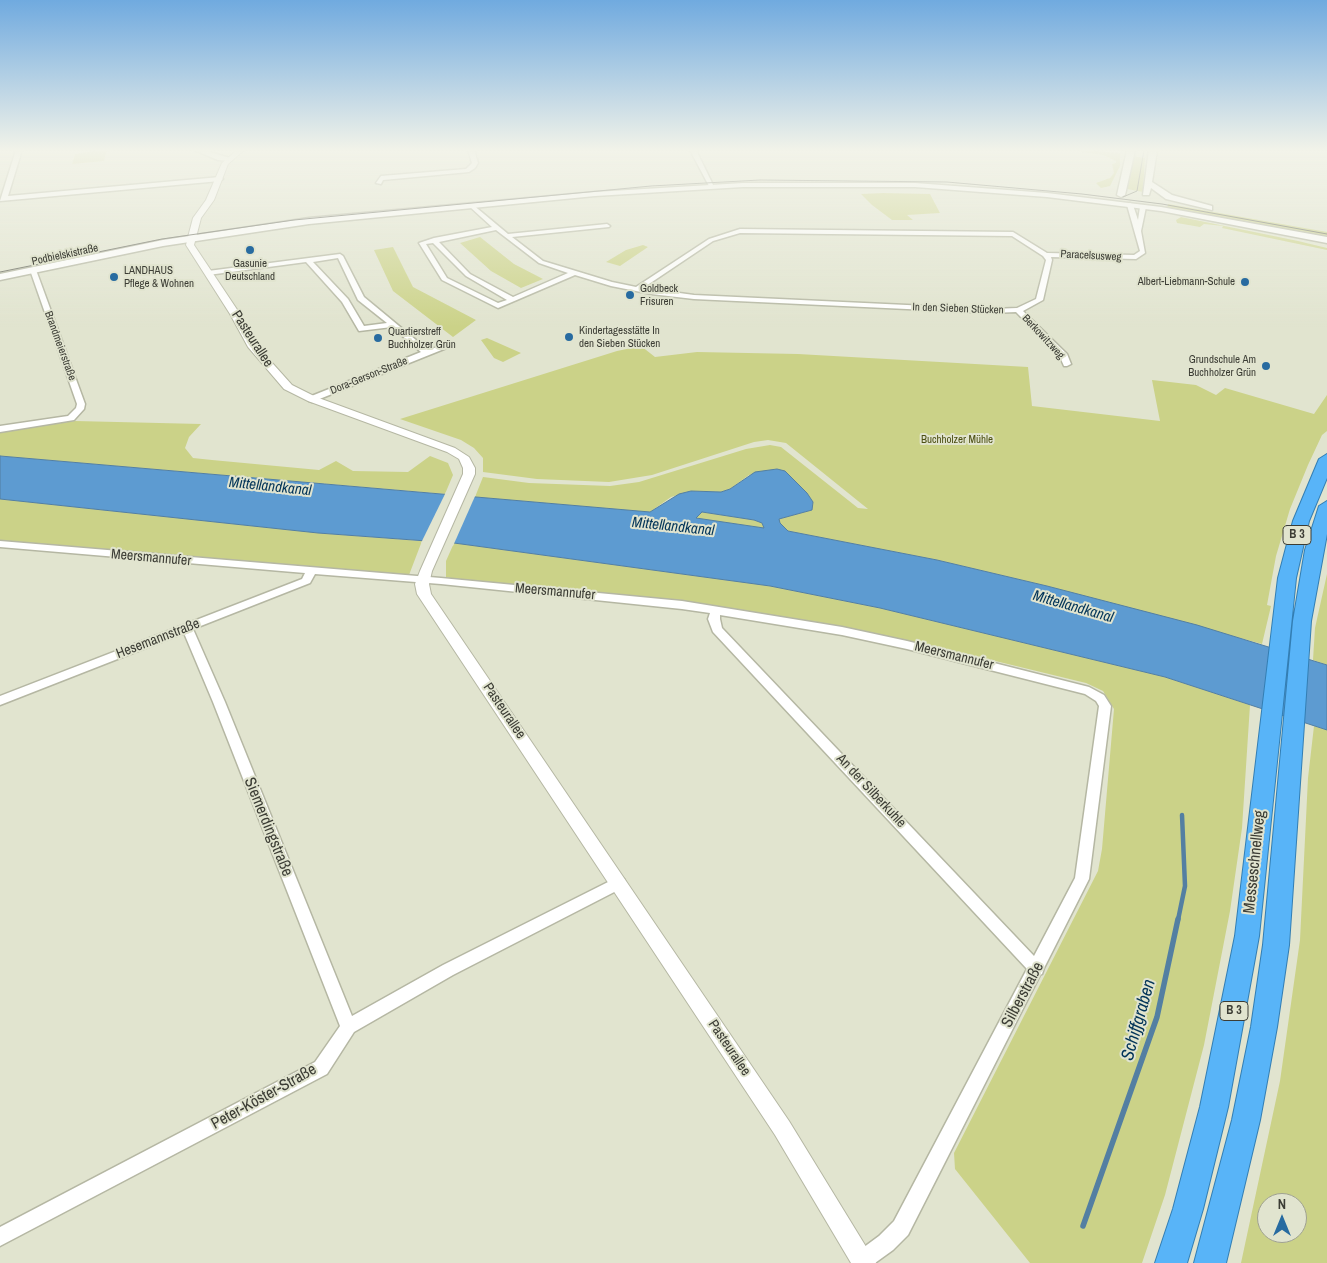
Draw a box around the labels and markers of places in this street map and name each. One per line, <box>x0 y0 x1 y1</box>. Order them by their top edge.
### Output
marker: Gasunie Deutschland <box>244 244 256 256</box>
place label: Gasunie Deutschland <box>225 257 275 283</box>
place label: LANDHAUS Pflege & Wohnen <box>124 264 194 290</box>
marker: LANDHAUS Pflege & Wohnen <box>108 271 120 283</box>
place label: Albert-Liebmann-Schule <box>1138 275 1235 289</box>
marker: Albert-Liebmann-Schule <box>1239 276 1251 288</box>
place label: Goldbeck Frisuren <box>640 282 678 308</box>
marker: Goldbeck Frisuren <box>624 289 636 301</box>
place label: Kindertagesstätte In den Sieben Stücken <box>579 324 660 350</box>
place label: Quartierstreff Buchholzer Grün <box>388 325 456 351</box>
marker: Kindertagesstätte In den Sieben Stücken <box>563 331 575 343</box>
marker: Quartierstreff Buchholzer Grün <box>372 332 384 344</box>
place label: Grundschule Am Buchholzer Grün <box>1188 353 1256 379</box>
marker: Grundschule Am Buchholzer Grün <box>1260 360 1272 372</box>

